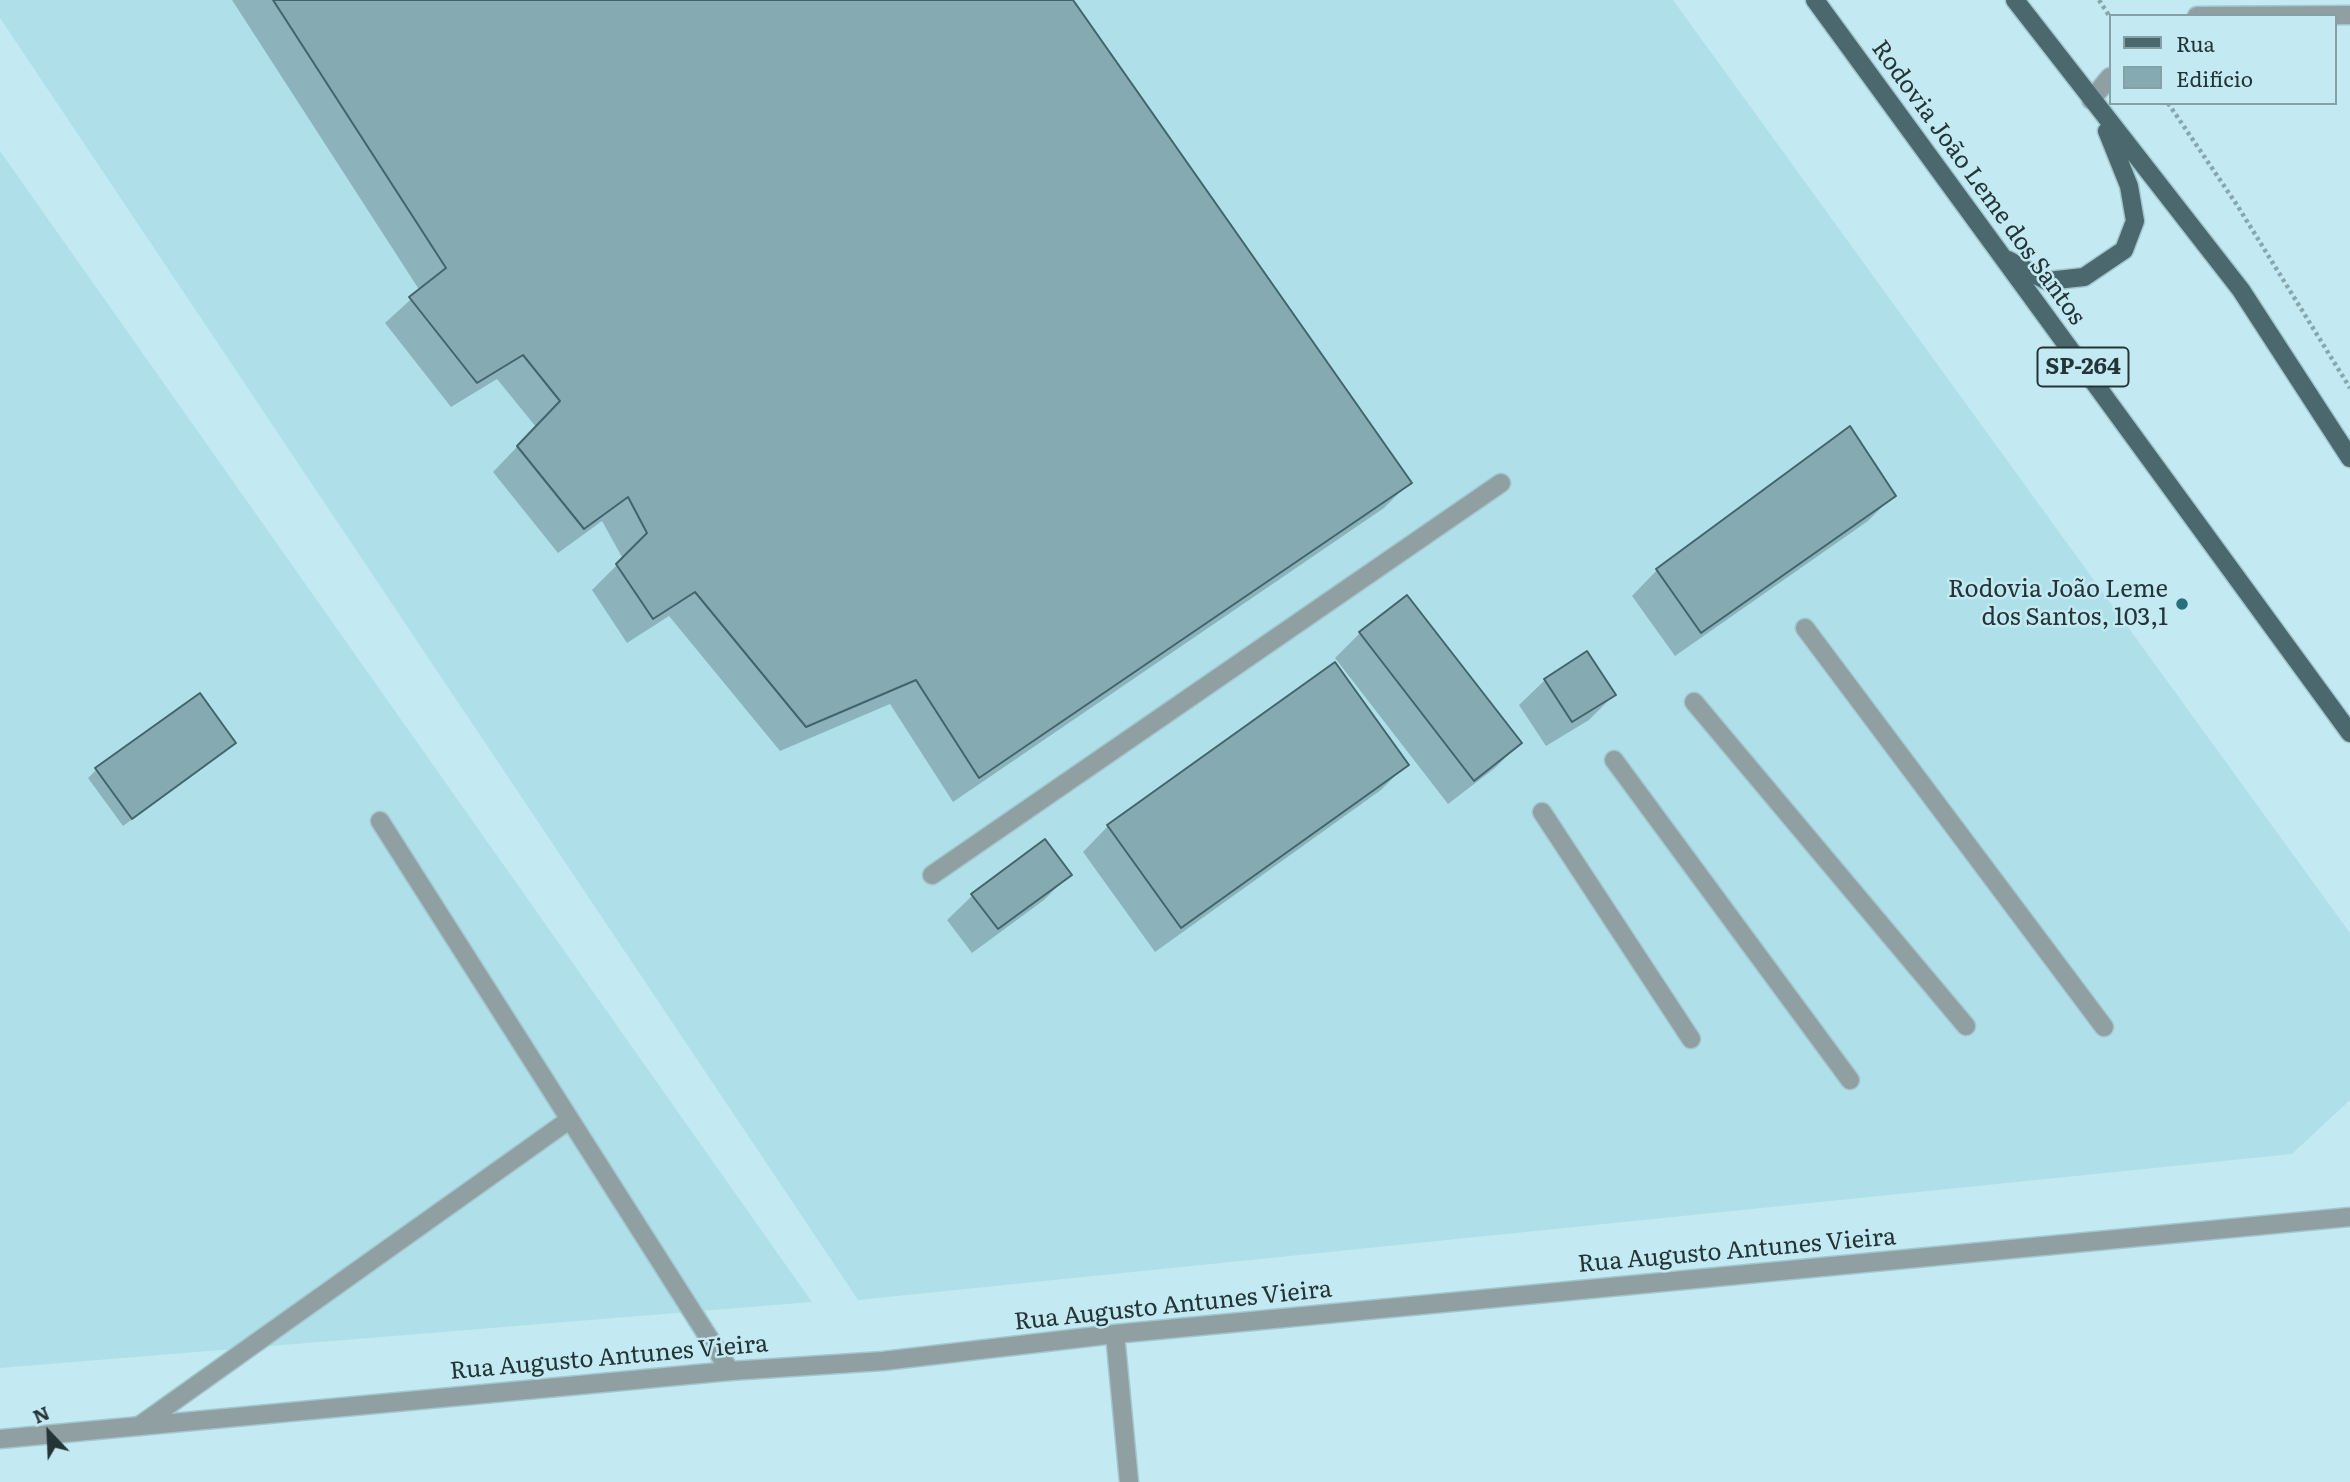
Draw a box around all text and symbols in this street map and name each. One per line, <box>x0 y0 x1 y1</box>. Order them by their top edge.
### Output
legend <box>2108 14 2336 105</box>
text: Rua <box>2176 27 2215 58</box>
street label: Rodovia João Leme dos Santos <box>1865 35 2091 331</box>
text: Edifício <box>2176 62 2253 93</box>
road number: SP-264 <box>2038 348 2128 386</box>
place label: Rodovia João Leme dos Santos, 103,1 <box>1948 576 2168 632</box>
marker: Rodovia João Leme dos Santos, 103,1 <box>2174 596 2190 612</box>
street label: Rua Augusto Antunes Vieira <box>1577 1223 1897 1279</box>
street label: Rua Augusto Antunes Vieira <box>1013 1275 1333 1337</box>
street label: Rua Augusto Antunes Vieira <box>449 1330 769 1386</box>
north arrow <box>14 1398 84 1468</box>
text: N <box>28 1398 54 1430</box>

